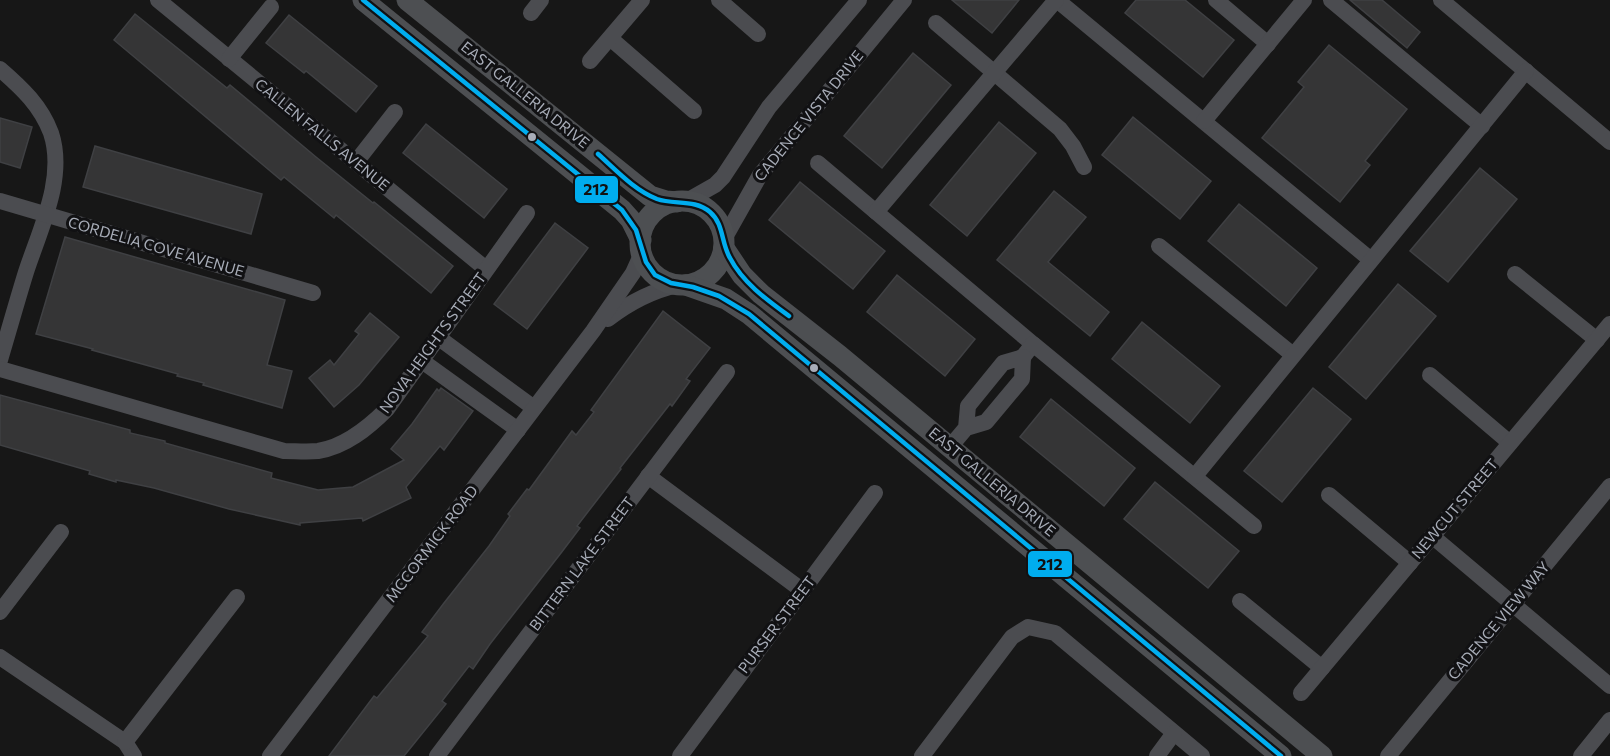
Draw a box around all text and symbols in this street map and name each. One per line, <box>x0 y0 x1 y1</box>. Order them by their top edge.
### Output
street label: EAST GALLERIA DRIVE <box>458 37 593 152</box>
street label: CADENCE VISTA DRIVE <box>750 46 867 184</box>
street label: CALLEN FALLS AVENUE <box>252 74 394 194</box>
unlabelled marker <box>526 131 538 143</box>
line badge: 212 <box>574 175 619 204</box>
text: 212 <box>583 179 609 198</box>
street label: CORDELIA COVE AVENUE <box>66 212 247 280</box>
street label: NOVA HEIGHTS STREET <box>375 268 489 416</box>
unlabelled marker <box>808 362 820 374</box>
street label: EAST GALLERIA DRIVE <box>926 423 1060 540</box>
street label: NEWCUT STREET <box>1407 455 1501 562</box>
street label: MCCORMICK ROAD <box>381 481 481 605</box>
street label: BITTERN LAKE STREET <box>525 493 638 634</box>
line badge: 212 <box>1027 550 1073 578</box>
text: 212 <box>1037 554 1063 573</box>
street label: CADENCE VIEW WAY <box>1444 558 1553 683</box>
street label: PURSER STREET <box>734 572 819 676</box>

